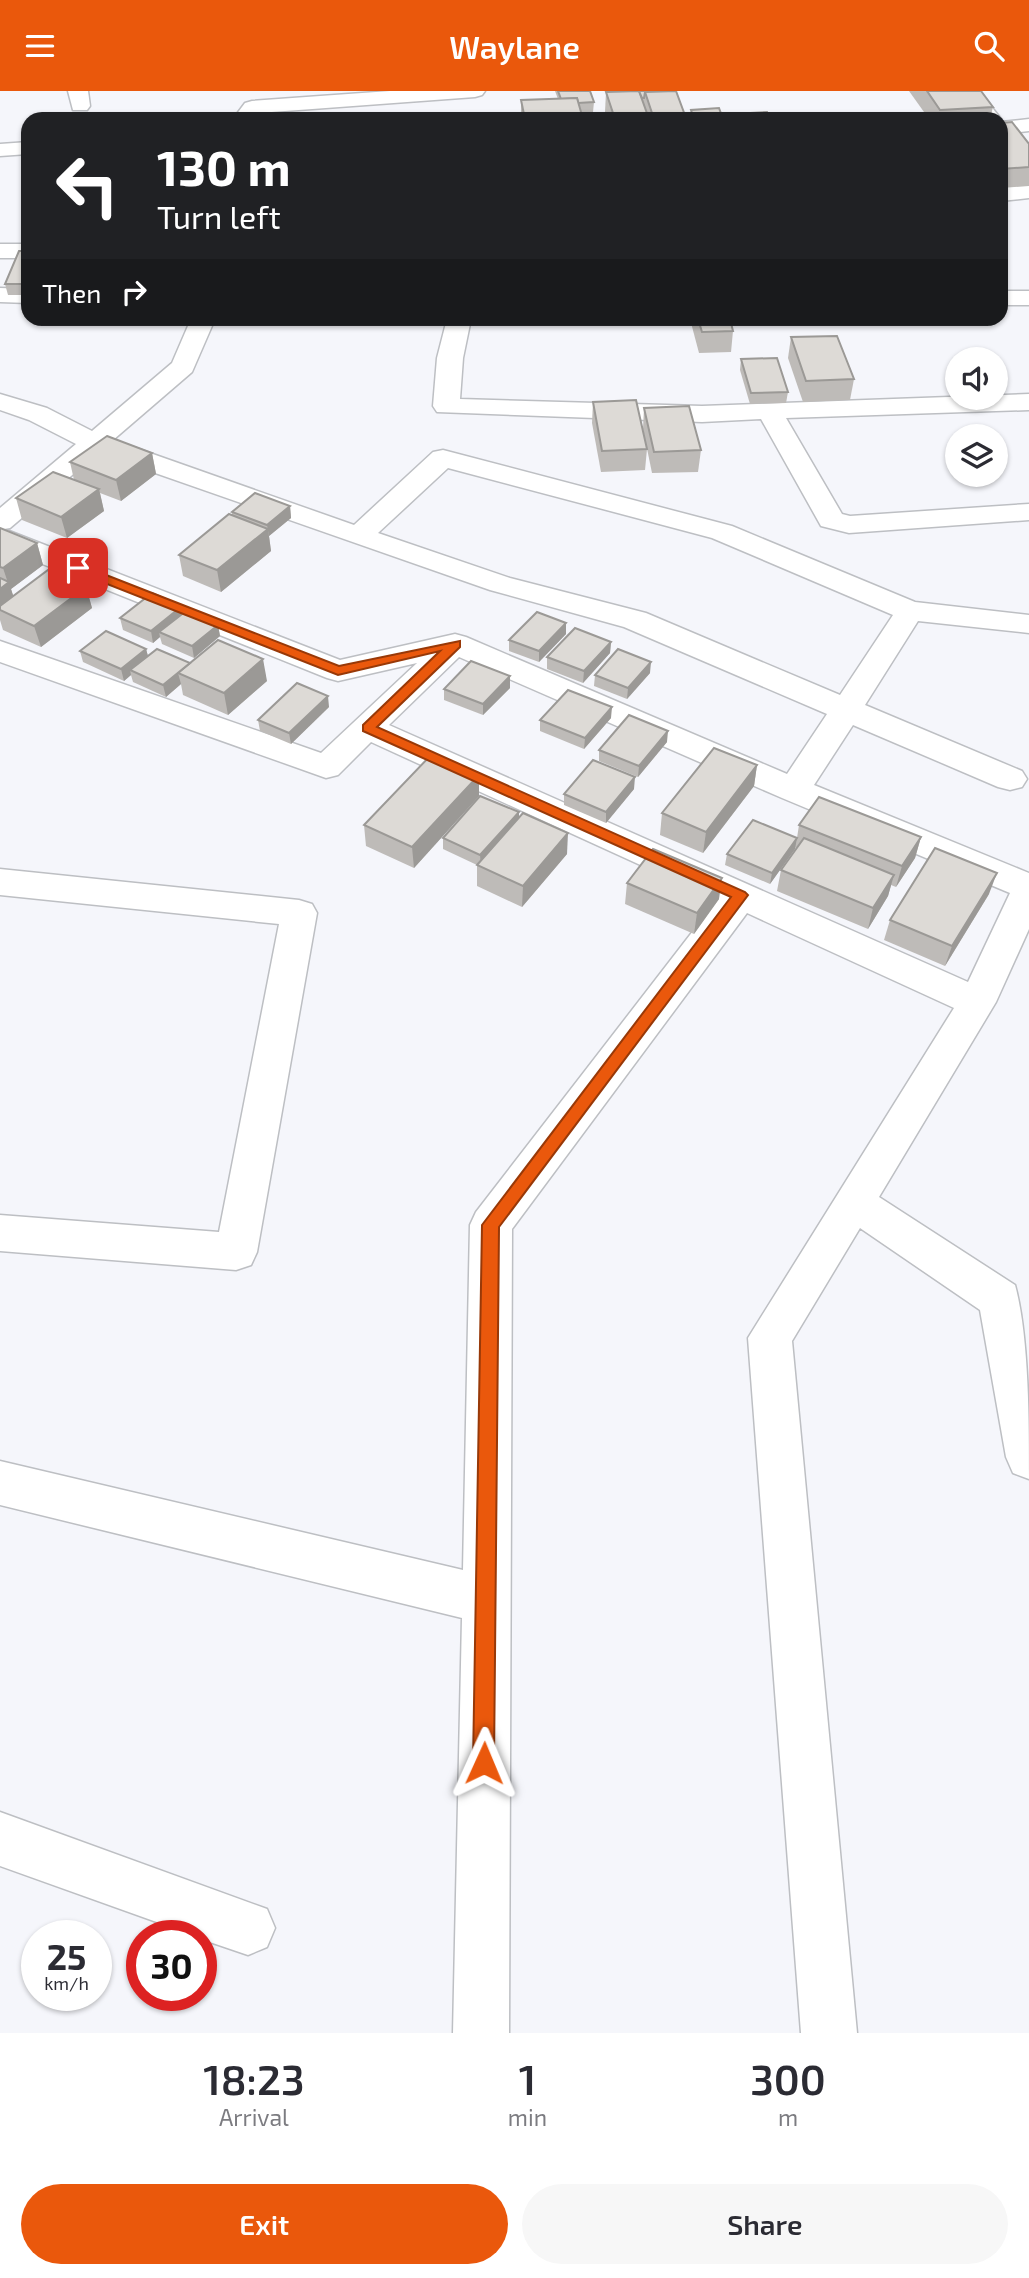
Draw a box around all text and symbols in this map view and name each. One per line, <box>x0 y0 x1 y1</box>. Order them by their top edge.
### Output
icon: menu <box>21 27 59 65</box>
text: Waylane <box>449 27 580 65</box>
icon: search <box>970 27 1008 65</box>
text: 130 m <box>157 137 291 196</box>
icon: left <box>42 140 133 231</box>
text: Turn left <box>157 197 281 235</box>
icon: right <box>115 273 153 311</box>
text: Then <box>42 277 101 308</box>
map controls <box>945 347 1008 487</box>
button: sound <box>945 347 1008 410</box>
button: layers <box>945 424 1008 487</box>
pin <box>48 538 108 598</box>
icon: arrive <box>59 549 97 587</box>
position arrow <box>447 1726 521 1800</box>
speed limit sign: 30 <box>126 1920 217 2011</box>
text: 25 <box>47 1935 86 1977</box>
text: km/h <box>44 1972 89 1994</box>
text: 18:23 <box>203 2053 305 2103</box>
text: 1 <box>519 2053 536 2103</box>
text: 300 <box>750 2053 826 2103</box>
text: Arrival <box>219 2103 289 2131</box>
text: min <box>508 2103 547 2131</box>
text: m <box>778 2103 798 2131</box>
button: Exit <box>21 2184 508 2264</box>
button: Share <box>522 2184 1008 2264</box>

